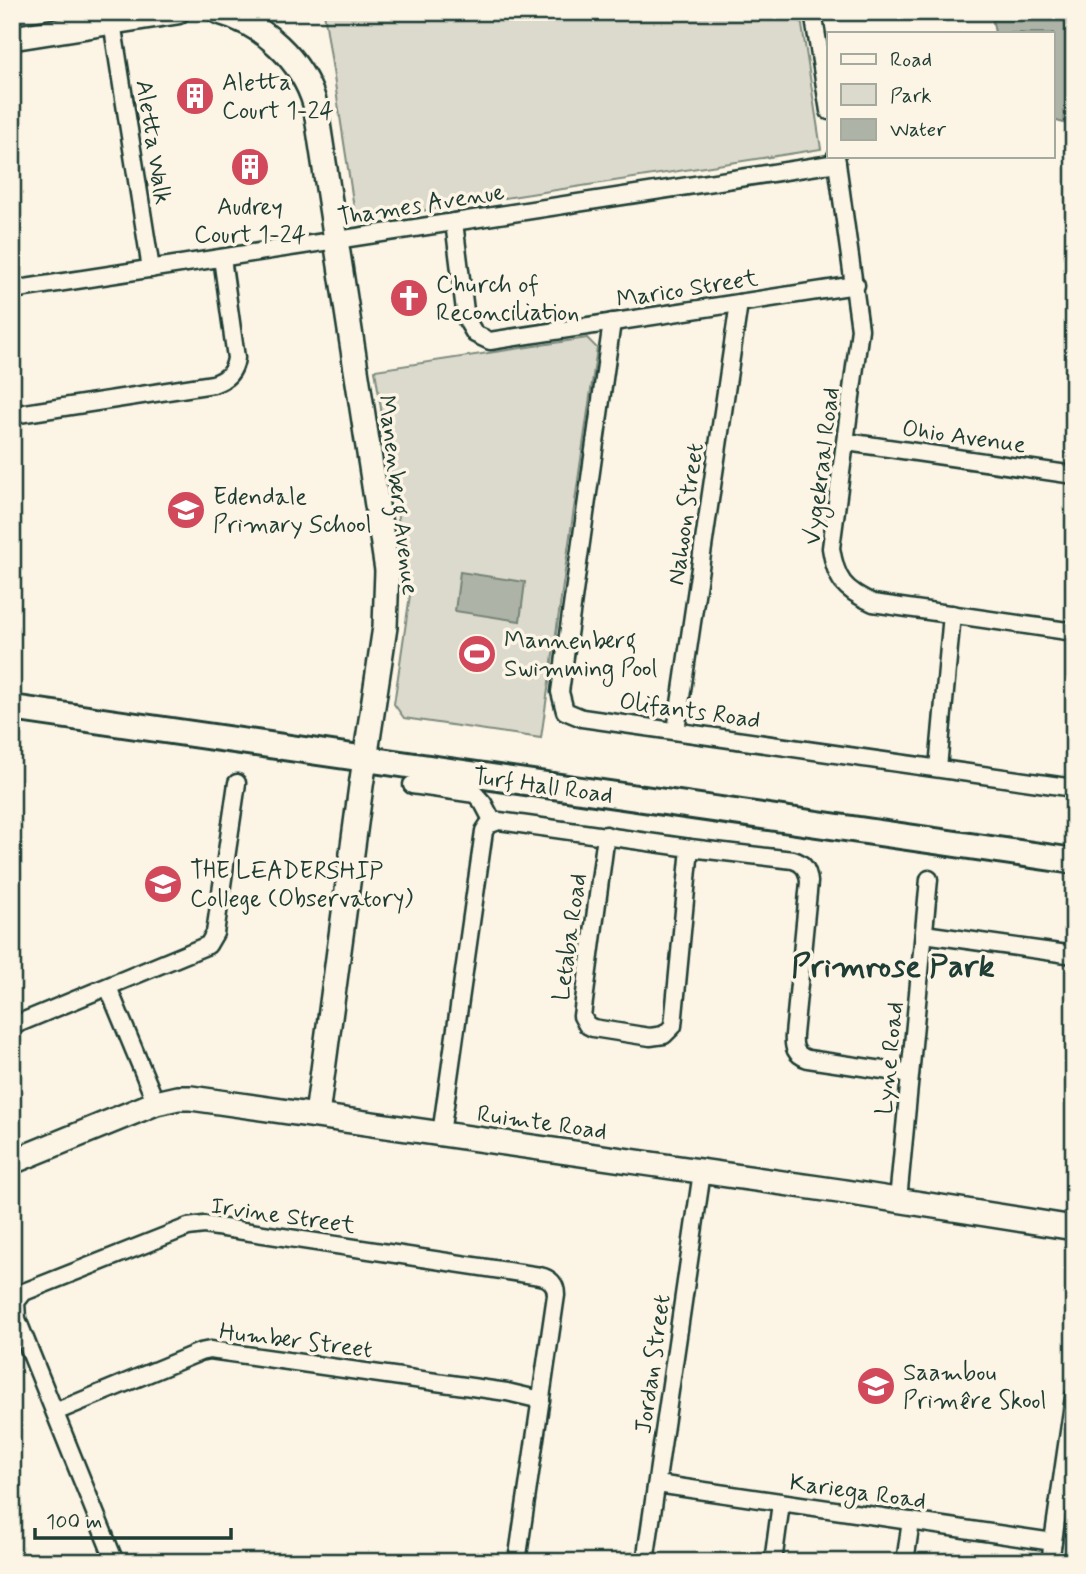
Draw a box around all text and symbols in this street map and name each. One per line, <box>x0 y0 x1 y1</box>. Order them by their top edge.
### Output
legend <box>827 32 1054 158</box>
text: Road <box>890 46 932 74</box>
place label: Aletta Court 1-24 <box>222 68 334 127</box>
building icon: Aletta Court 1-24 <box>174 75 216 117</box>
street label: Aletta Walk <box>127 78 178 207</box>
text: Park <box>890 82 932 110</box>
text: Water <box>890 116 946 144</box>
building icon: Audrey Court 1-24 <box>229 146 271 188</box>
street label: Thames Avenue <box>336 177 507 234</box>
place label: Audrey Court 1-24 <box>194 192 306 251</box>
street label: Marico Street <box>614 263 760 316</box>
place label: Church of Reconciliation <box>436 270 579 329</box>
church icon: Church of Reconciliation <box>388 277 430 319</box>
street label: Vygekraal Road <box>797 385 850 547</box>
street label: Manenberg Avenue <box>367 393 425 597</box>
street label: Ohio Avenue <box>900 413 1028 462</box>
street label: Nahoon Street <box>661 441 712 587</box>
place label: Edendale Primary School <box>213 482 372 541</box>
school or university icon: Edendale Primary School <box>165 489 207 531</box>
place label: Mannenberg Swimming Pool <box>504 626 658 687</box>
sports icon: Mannenberg Swimming Pool <box>456 633 498 675</box>
street label: Olifants Road <box>617 686 762 737</box>
street label: Turf Hall Road <box>471 761 615 812</box>
place label: THE LEADERSHIP College (Observatory) <box>190 856 413 915</box>
school or university icon: THE LEADERSHIP College (Observatory) <box>142 863 184 905</box>
street label: Letaba Road <box>546 872 595 1003</box>
district label: Primrose Park <box>791 946 995 988</box>
street label: Lyne Road <box>869 1000 912 1116</box>
street label: Ruimte Road <box>475 1099 609 1148</box>
street label: Irvine Street <box>209 1191 357 1242</box>
street label: Jordan Street <box>628 1293 679 1436</box>
street label: Humber Street <box>217 1317 374 1366</box>
place label: Saambou Primêre Skool <box>903 1358 1046 1417</box>
school or university icon: Saambou Primêre Skool <box>855 1365 897 1407</box>
street label: Kariega Road <box>787 1468 928 1519</box>
scale bar <box>35 1497 231 1541</box>
text: 100 m <box>46 1508 102 1536</box>

